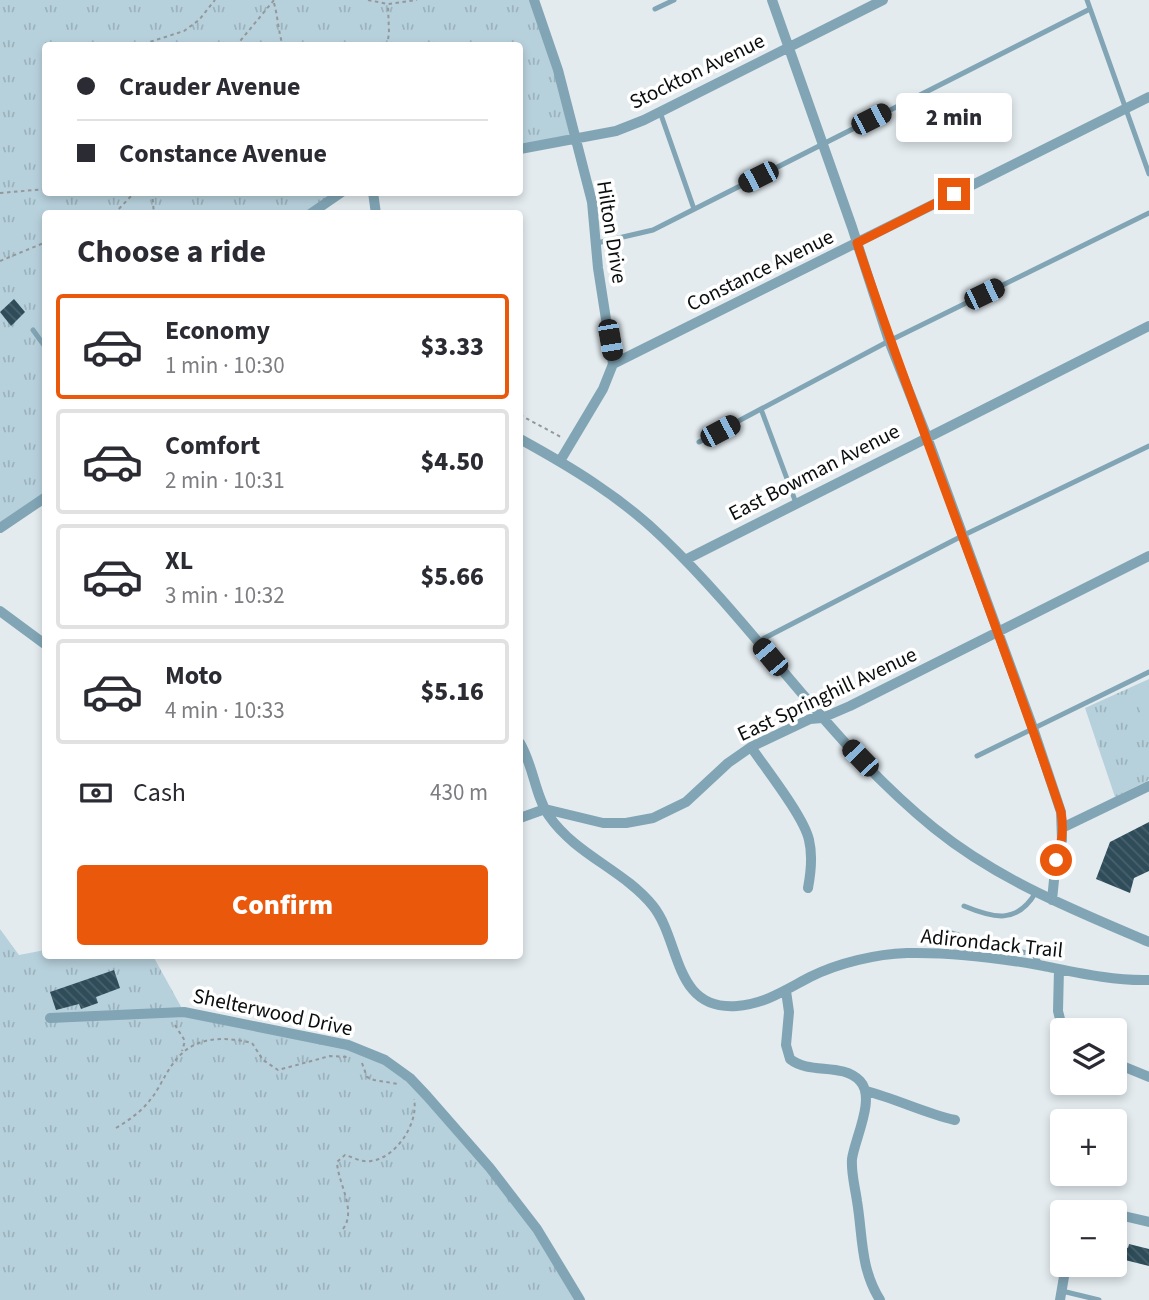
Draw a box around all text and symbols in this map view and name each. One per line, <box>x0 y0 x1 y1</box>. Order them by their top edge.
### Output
street label: Stockton Avenue <box>624 25 770 117</box>
text: Crauder Avenue <box>119 68 301 105</box>
callout: 2 min <box>896 92 1012 142</box>
car <box>848 100 895 138</box>
text: 2 min <box>926 101 982 134</box>
text: Constance Avenue <box>119 135 327 172</box>
car <box>735 158 782 196</box>
street label: Hilton Drive <box>589 178 635 286</box>
route end <box>938 178 970 210</box>
street label: Constance Avenue <box>681 221 839 319</box>
text: Choose a ride <box>77 229 266 275</box>
car <box>961 275 1008 313</box>
text: Economy <box>165 312 270 349</box>
icon: car <box>81 315 144 378</box>
car <box>597 317 624 363</box>
text: $3.33 <box>420 328 484 365</box>
text: 1 min · 10:30 <box>165 349 285 382</box>
car <box>697 412 744 450</box>
street label: East Bowman Avenue <box>723 416 905 528</box>
text: Comfort <box>165 427 260 464</box>
icon: car <box>81 430 144 493</box>
text: $4.50 <box>420 443 484 480</box>
text: 2 min · 10:31 <box>165 464 285 497</box>
text: XL <box>165 542 193 579</box>
icon: car <box>81 545 144 608</box>
text: $5.66 <box>420 558 484 595</box>
text: 3 min · 10:32 <box>165 579 285 612</box>
car <box>749 634 792 680</box>
street label: East Springhill Avenue <box>732 639 922 749</box>
text: Moto <box>165 657 222 694</box>
icon: car <box>81 660 144 723</box>
text: $5.16 <box>420 673 484 710</box>
text: 4 min · 10:33 <box>165 694 285 727</box>
car <box>838 736 883 780</box>
icon: cash <box>77 774 115 812</box>
text: Cash <box>133 774 186 811</box>
text: 430 m <box>430 776 488 809</box>
route start <box>1040 844 1072 876</box>
button: Confirm <box>77 865 488 945</box>
street label: Adirondack Trail <box>919 921 1065 965</box>
street label: Shelterwood Drive <box>190 980 356 1044</box>
map controls <box>1050 1018 1127 1277</box>
button: layers <box>1050 1018 1127 1095</box>
button: + <box>1050 1109 1127 1186</box>
button: − <box>1050 1200 1127 1277</box>

